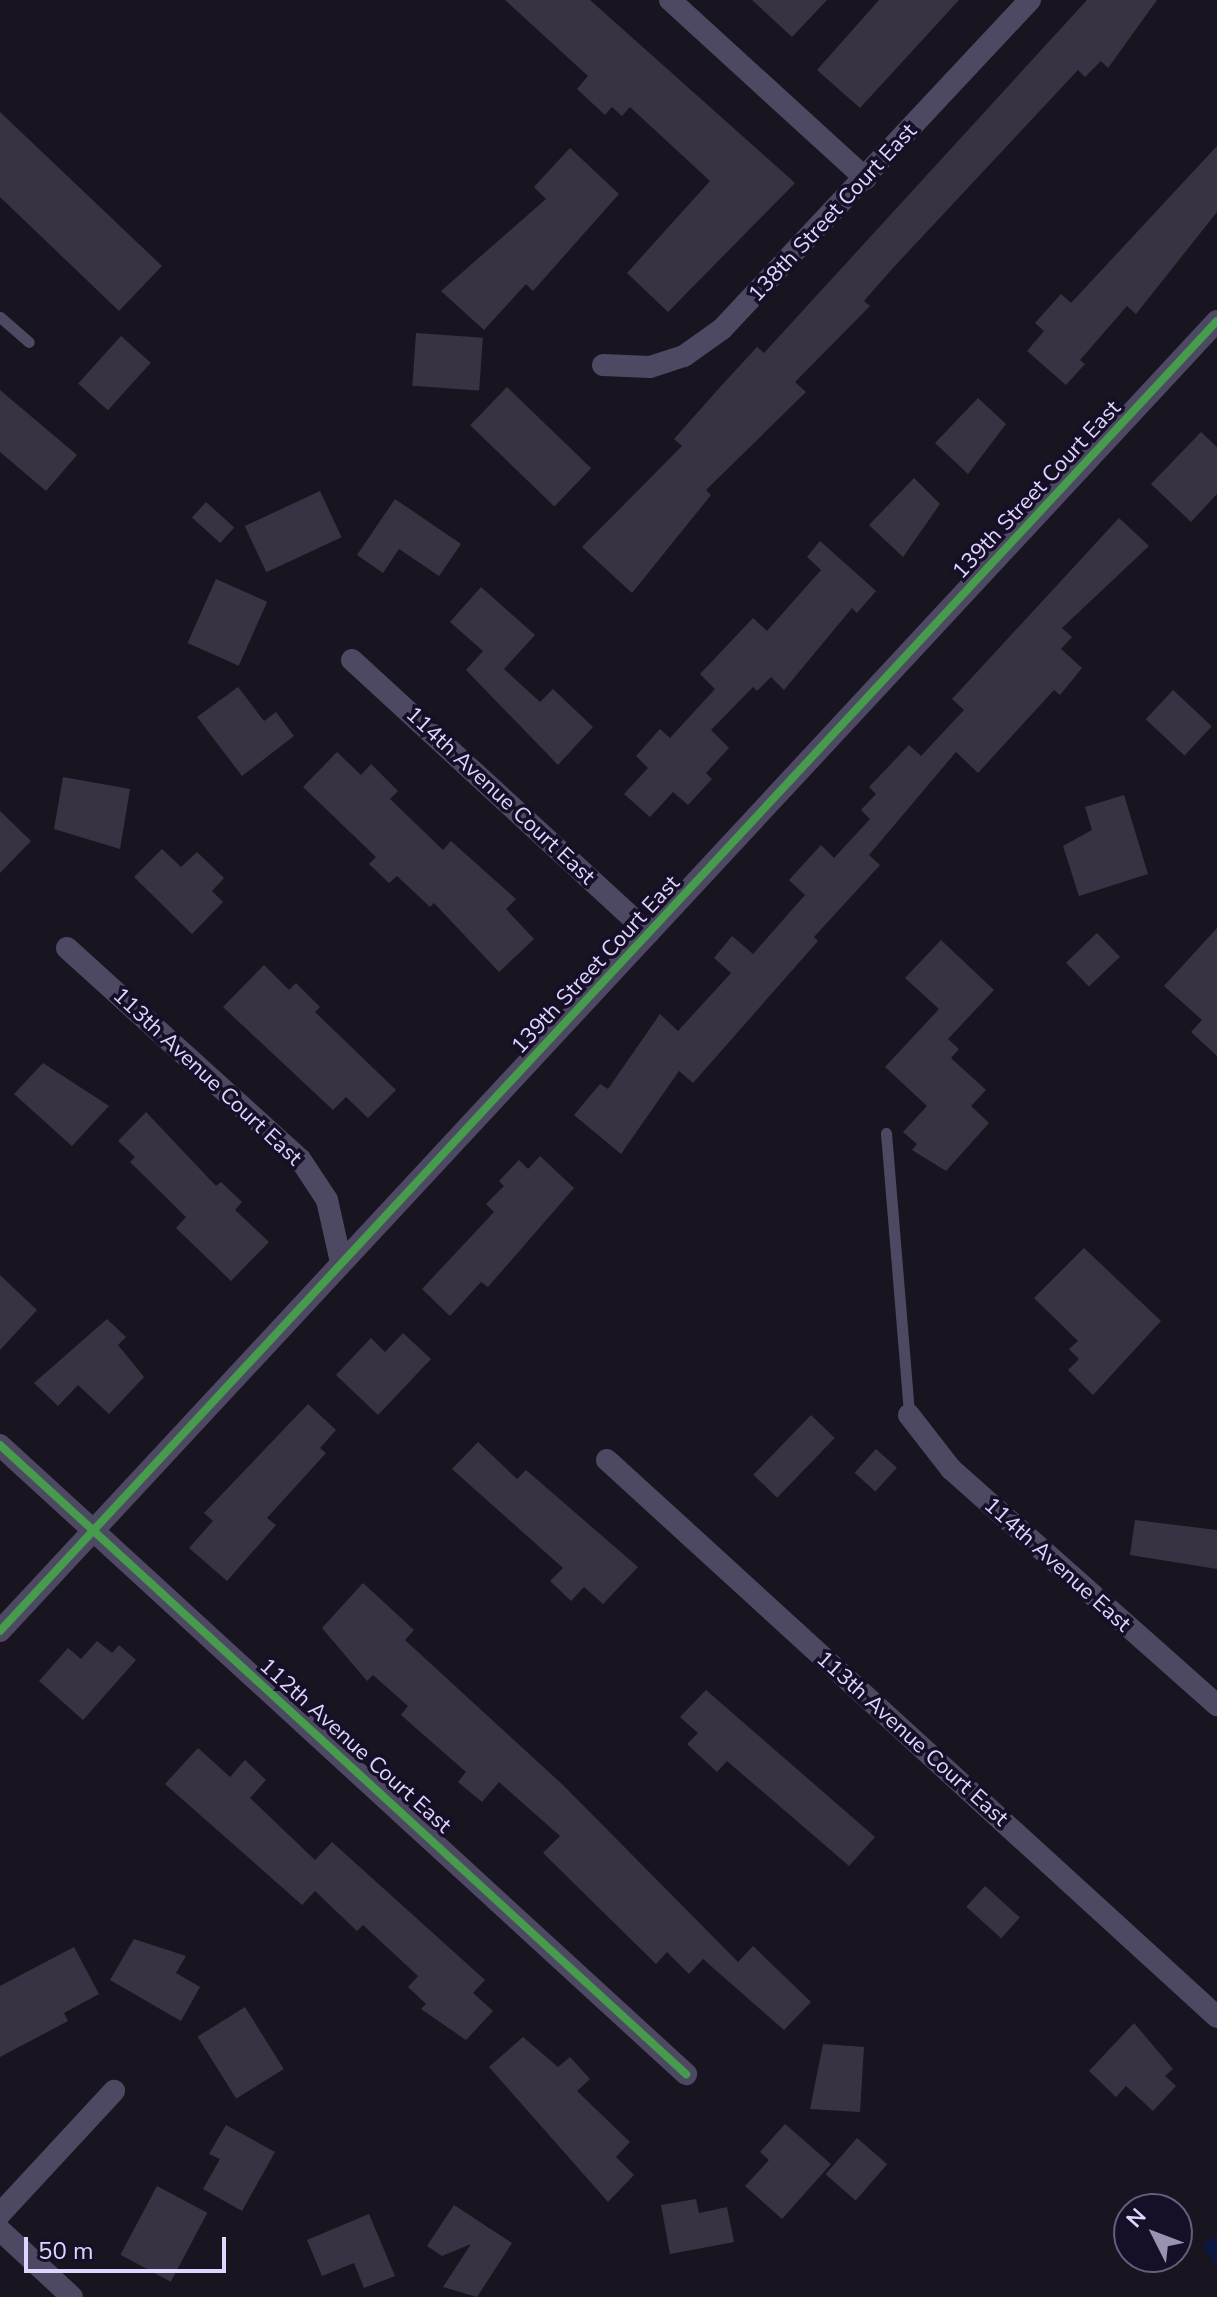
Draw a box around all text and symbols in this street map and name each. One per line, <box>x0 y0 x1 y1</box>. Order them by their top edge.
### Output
street label: 138th Street Court East <box>744 118 922 308</box>
street label: 139th Street Court East <box>948 395 1126 585</box>
street label: 114th Avenue Court East <box>400 701 600 891</box>
street label: 139th Street Court East <box>507 870 685 1060</box>
street label: 113th Avenue Court East <box>107 982 307 1172</box>
street label: 114th Avenue East <box>978 1492 1136 1638</box>
street label: 113th Avenue Court East <box>811 1646 1013 1832</box>
street label: 112th Avenue Court East <box>254 1653 456 1839</box>
north arrow <box>1113 2193 1193 2273</box>
text: N <box>1120 2202 1153 2234</box>
scale bar <box>28 2221 230 2271</box>
text: 50 m <box>38 2235 94 2267</box>

